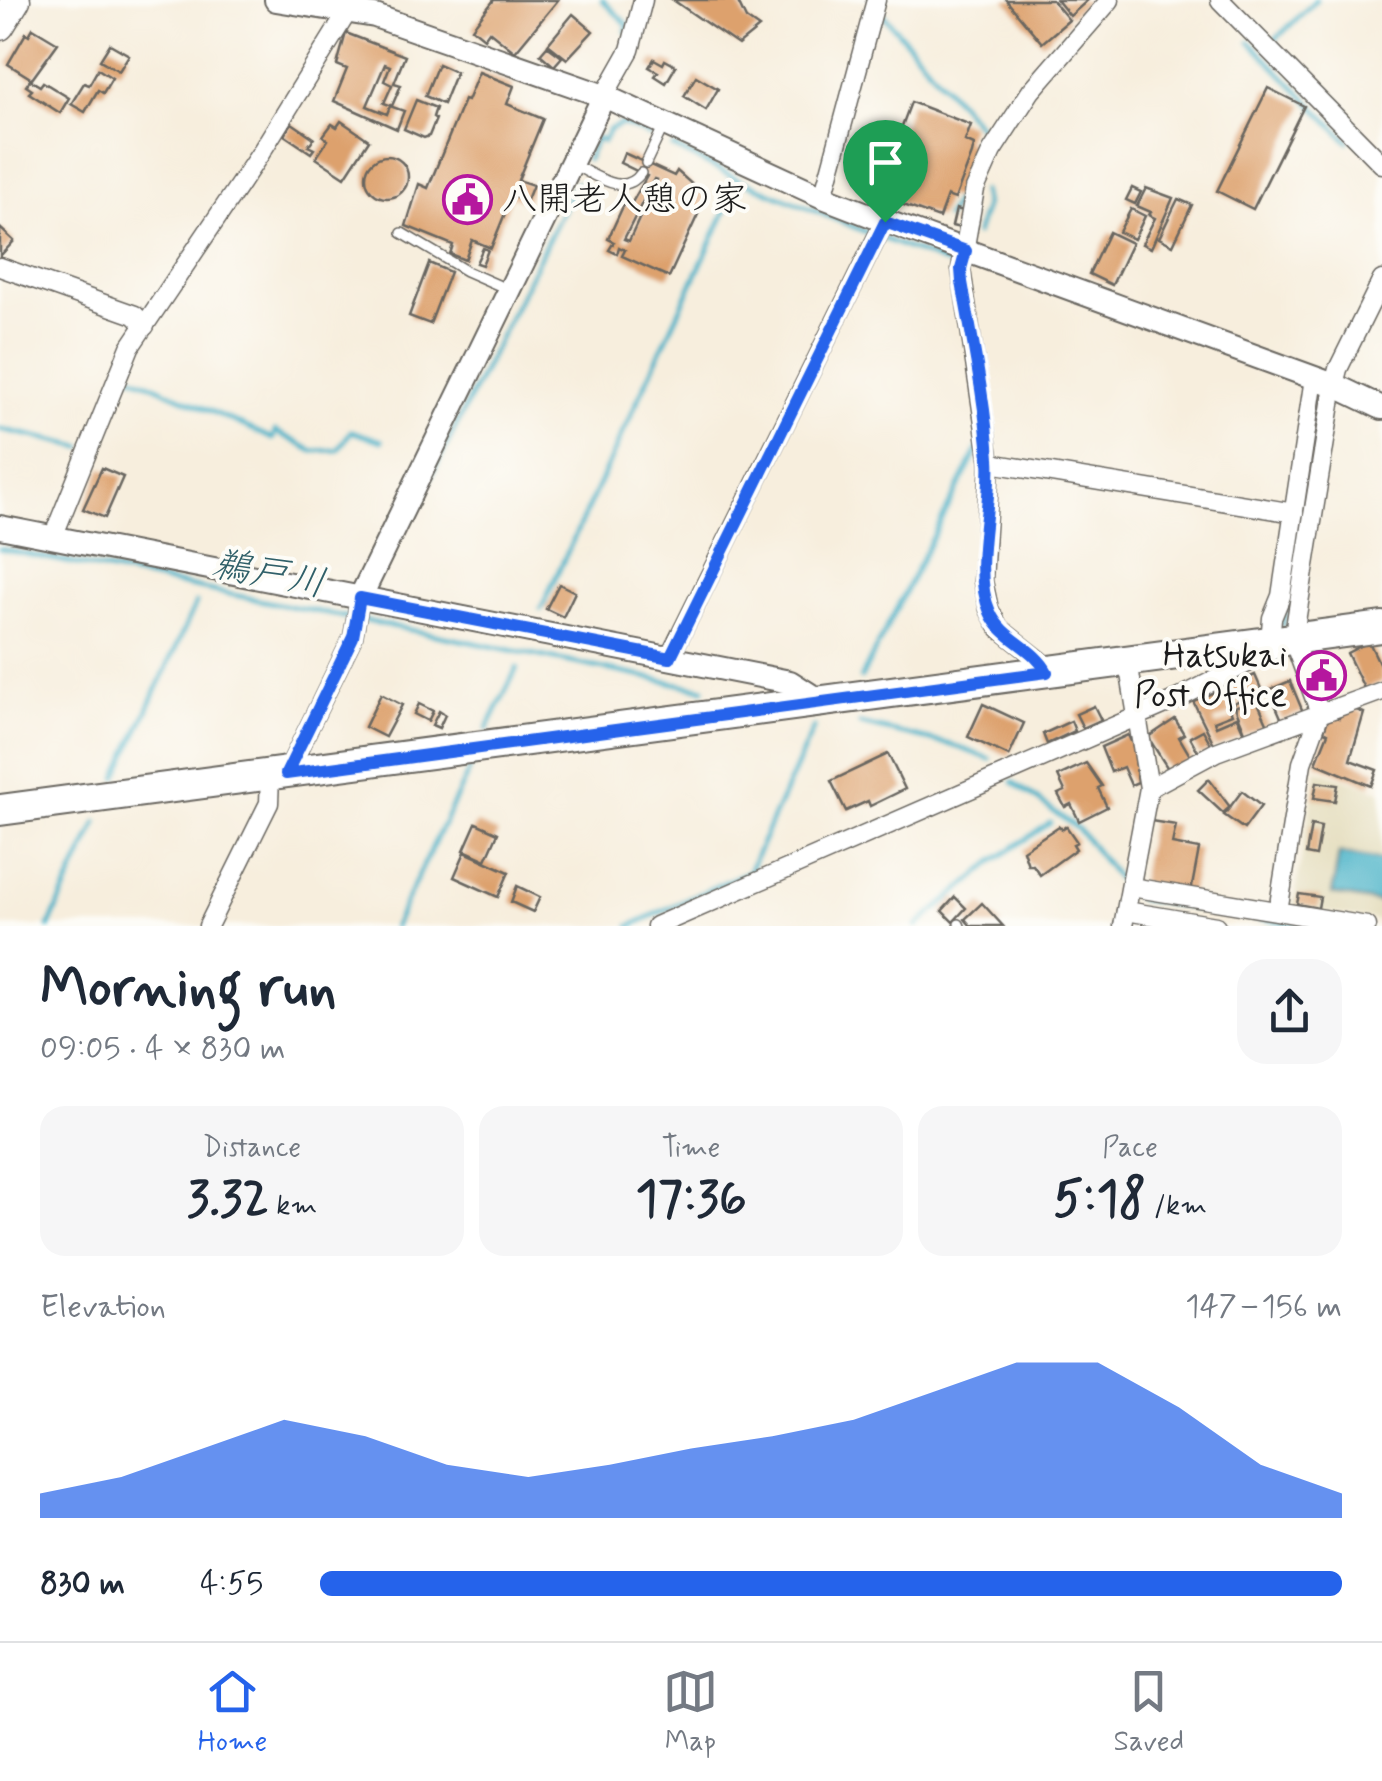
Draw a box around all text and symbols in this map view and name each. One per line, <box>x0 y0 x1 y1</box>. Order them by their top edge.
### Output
pin <box>843 120 928 223</box>
icon: arrive <box>858 135 913 190</box>
public building icon: 八開老人憩の家 <box>441 174 493 226</box>
place label: 八開老人憩の家 <box>502 177 747 223</box>
water label: 鵜戸川 <box>208 540 330 610</box>
place label: Hatsukai Post Office <box>1134 633 1287 719</box>
public building icon: Hatsukai Post Office <box>1296 650 1348 702</box>
text: Morning run <box>40 954 337 1026</box>
button: share <box>1237 959 1342 1064</box>
text: 09:05 · 4 × 830 m <box>40 1028 285 1070</box>
text: Distance <box>203 1130 301 1167</box>
text: Time <box>662 1130 720 1167</box>
text: Pace <box>1102 1130 1158 1167</box>
text: 3.32 <box>187 1167 269 1233</box>
text: 17:36 <box>635 1167 747 1233</box>
text: 5:18 <box>1053 1167 1146 1233</box>
text: km <box>269 1188 317 1225</box>
text: /km <box>1146 1188 1207 1225</box>
text: Elevation <box>40 1286 166 1328</box>
text: 147–156 m <box>1185 1286 1342 1328</box>
text: 830 m <box>40 1563 125 1605</box>
text: 4:55 <box>200 1563 263 1605</box>
tab: Home <box>198 1664 267 1761</box>
tab: Map <box>663 1664 718 1761</box>
tab: Saved <box>1113 1664 1184 1761</box>

